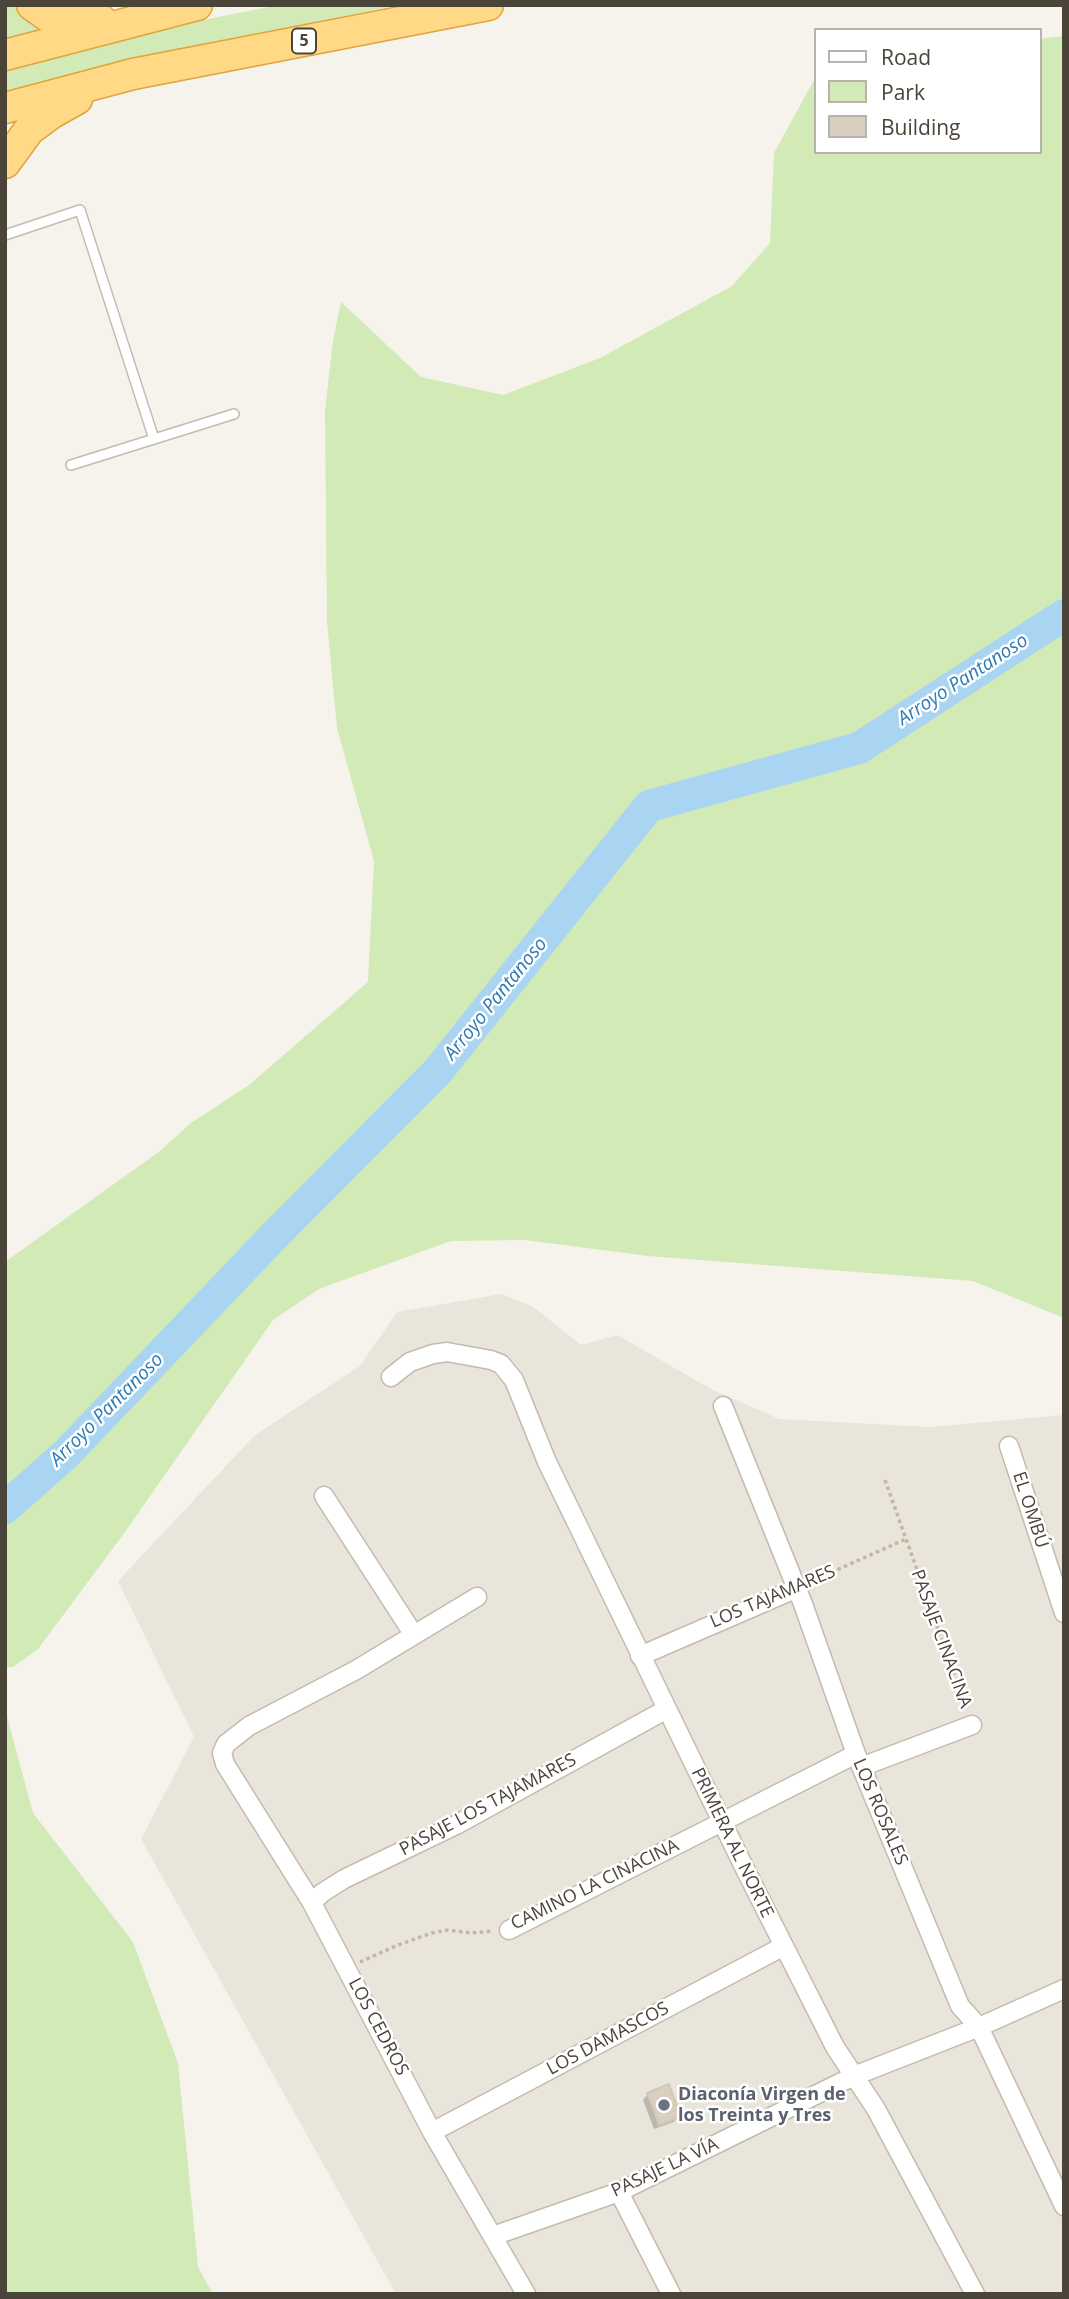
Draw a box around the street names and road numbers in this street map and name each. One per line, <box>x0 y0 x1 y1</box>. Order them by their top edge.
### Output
road number: 5 <box>292 28 316 54</box>
street label: EL OMBÚ <box>1008 1469 1052 1551</box>
street label: LOS TAJAMARES <box>707 1561 839 1633</box>
street label: PASAJE CINACINA <box>906 1567 976 1711</box>
street label: PASAJE LOS TAJAMARES <box>396 1749 580 1861</box>
street label: LOS ROSALES <box>848 1756 912 1868</box>
street label: PRIMERA AL NORTE <box>686 1764 778 1922</box>
street label: CAMINO LA CINACINA <box>507 1835 683 1935</box>
street label: LOS CEDROS <box>343 1975 413 2079</box>
street label: LOS DAMASCOS <box>543 1998 673 2080</box>
street label: PASAJE LA VÍA <box>608 2134 722 2202</box>

